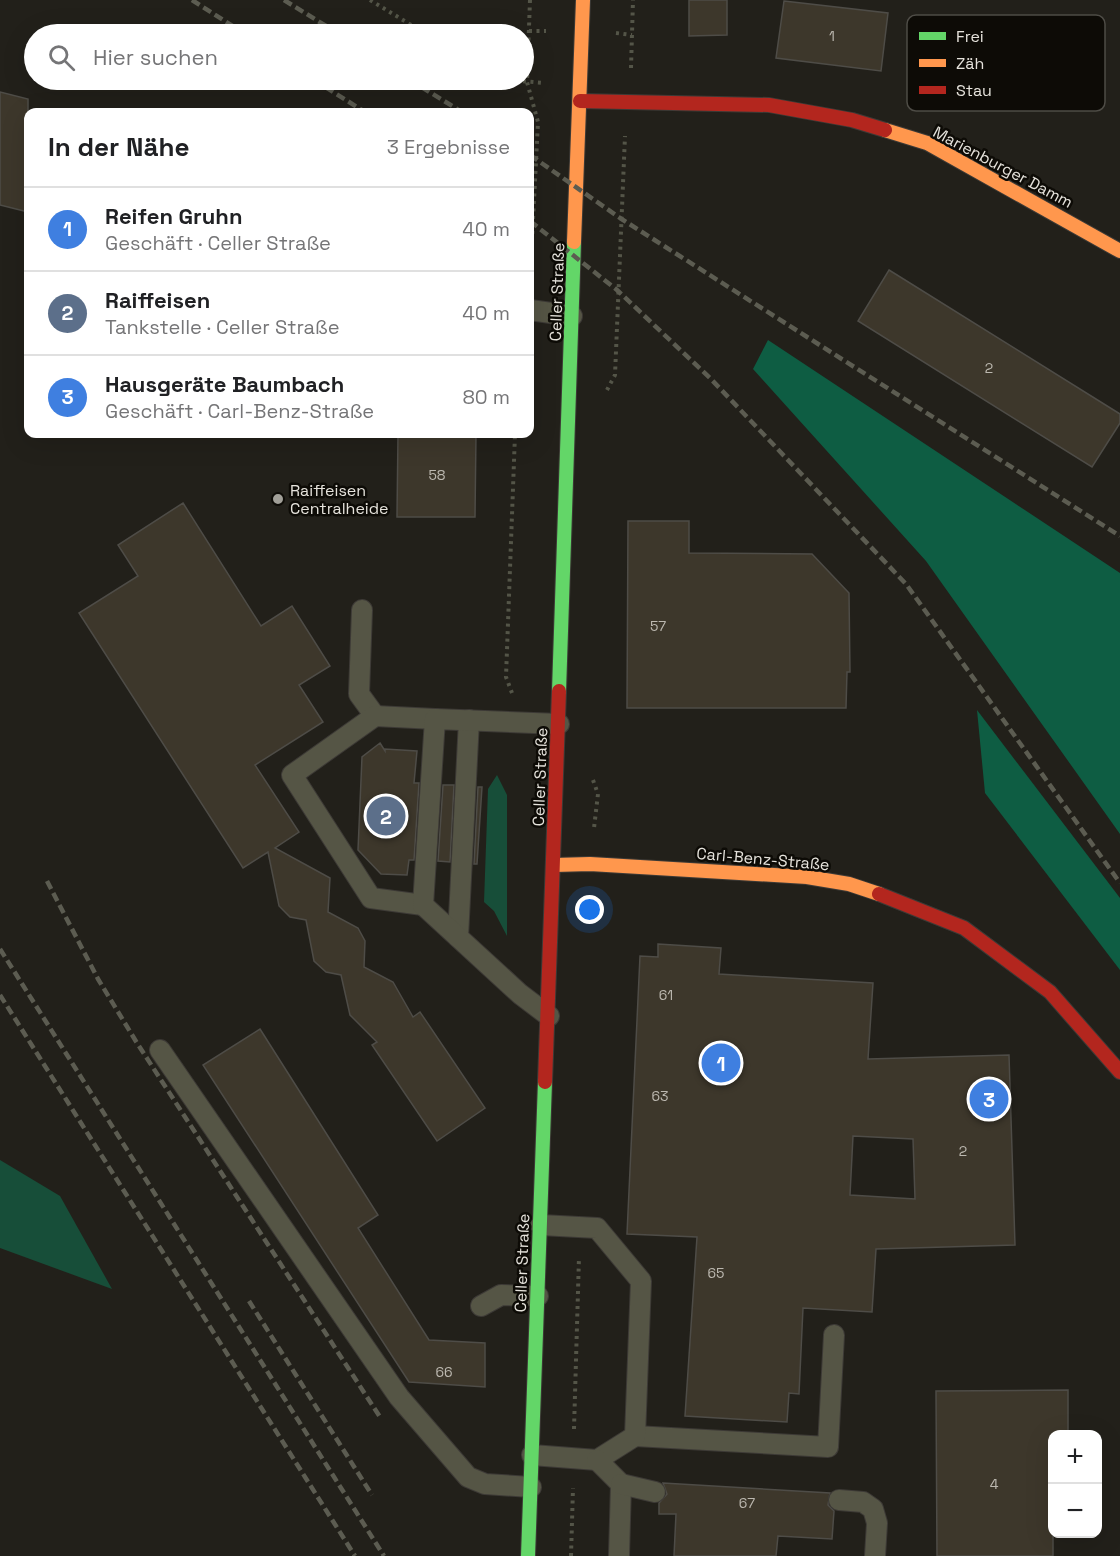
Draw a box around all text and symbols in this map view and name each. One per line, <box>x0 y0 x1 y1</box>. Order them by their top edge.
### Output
legend <box>907 15 1105 111</box>
search box <box>24 24 534 90</box>
text: Frei <box>956 26 984 47</box>
house number: 1 <box>829 27 835 45</box>
icon: search <box>45 41 78 74</box>
text: Hier suchen <box>93 43 218 71</box>
text: Zäh <box>956 53 984 74</box>
text: Stau <box>956 80 992 101</box>
street label: Marienburger Damm <box>929 121 1077 213</box>
text: In der Nähe <box>48 130 189 164</box>
text: 3 Ergebnisse <box>387 134 510 160</box>
text: Reifen Gruhn <box>105 202 242 230</box>
text: 1 <box>63 216 72 242</box>
text: 40 m <box>462 216 510 242</box>
text: Geschäft · Celler Straße <box>105 230 331 256</box>
street label: Celler Straße <box>545 242 569 342</box>
text: Raiffeisen <box>105 286 210 314</box>
text: 2 <box>62 300 73 326</box>
text: 40 m <box>462 300 510 326</box>
text: Tankstelle · Celler Straße <box>105 314 339 340</box>
house number: 2 <box>985 359 993 377</box>
text: Hausgeräte Baumbach <box>105 370 344 398</box>
text: 3 <box>61 384 74 410</box>
text: 80 m <box>462 384 510 410</box>
text: Geschäft · Carl-Benz-Straße <box>105 398 374 424</box>
house number: 58 <box>428 466 446 484</box>
place label: Raiffeisen Centralheide <box>290 480 389 519</box>
marker: Raiffeisen Centralheide <box>271 492 285 506</box>
house number: 57 <box>650 617 666 635</box>
street label: Celler Straße <box>528 727 552 827</box>
pin: 2 <box>366 794 406 838</box>
street label: Carl-Benz-Straße <box>696 843 830 875</box>
your location <box>575 895 604 924</box>
house number: 61 <box>659 986 673 1004</box>
pin: 1 <box>702 1040 740 1086</box>
pin: 3 <box>970 1076 1008 1122</box>
house number: 63 <box>651 1087 669 1105</box>
house number: 2 <box>959 1142 967 1160</box>
street label: Celler Straße <box>510 1213 534 1313</box>
house number: 65 <box>708 1264 724 1282</box>
house number: 66 <box>435 1363 453 1381</box>
map controls <box>1048 1430 1102 1538</box>
button: + <box>1048 1430 1102 1484</box>
house number: 4 <box>990 1475 999 1493</box>
button: − <box>1048 1484 1102 1538</box>
house number: 67 <box>739 1494 755 1512</box>

